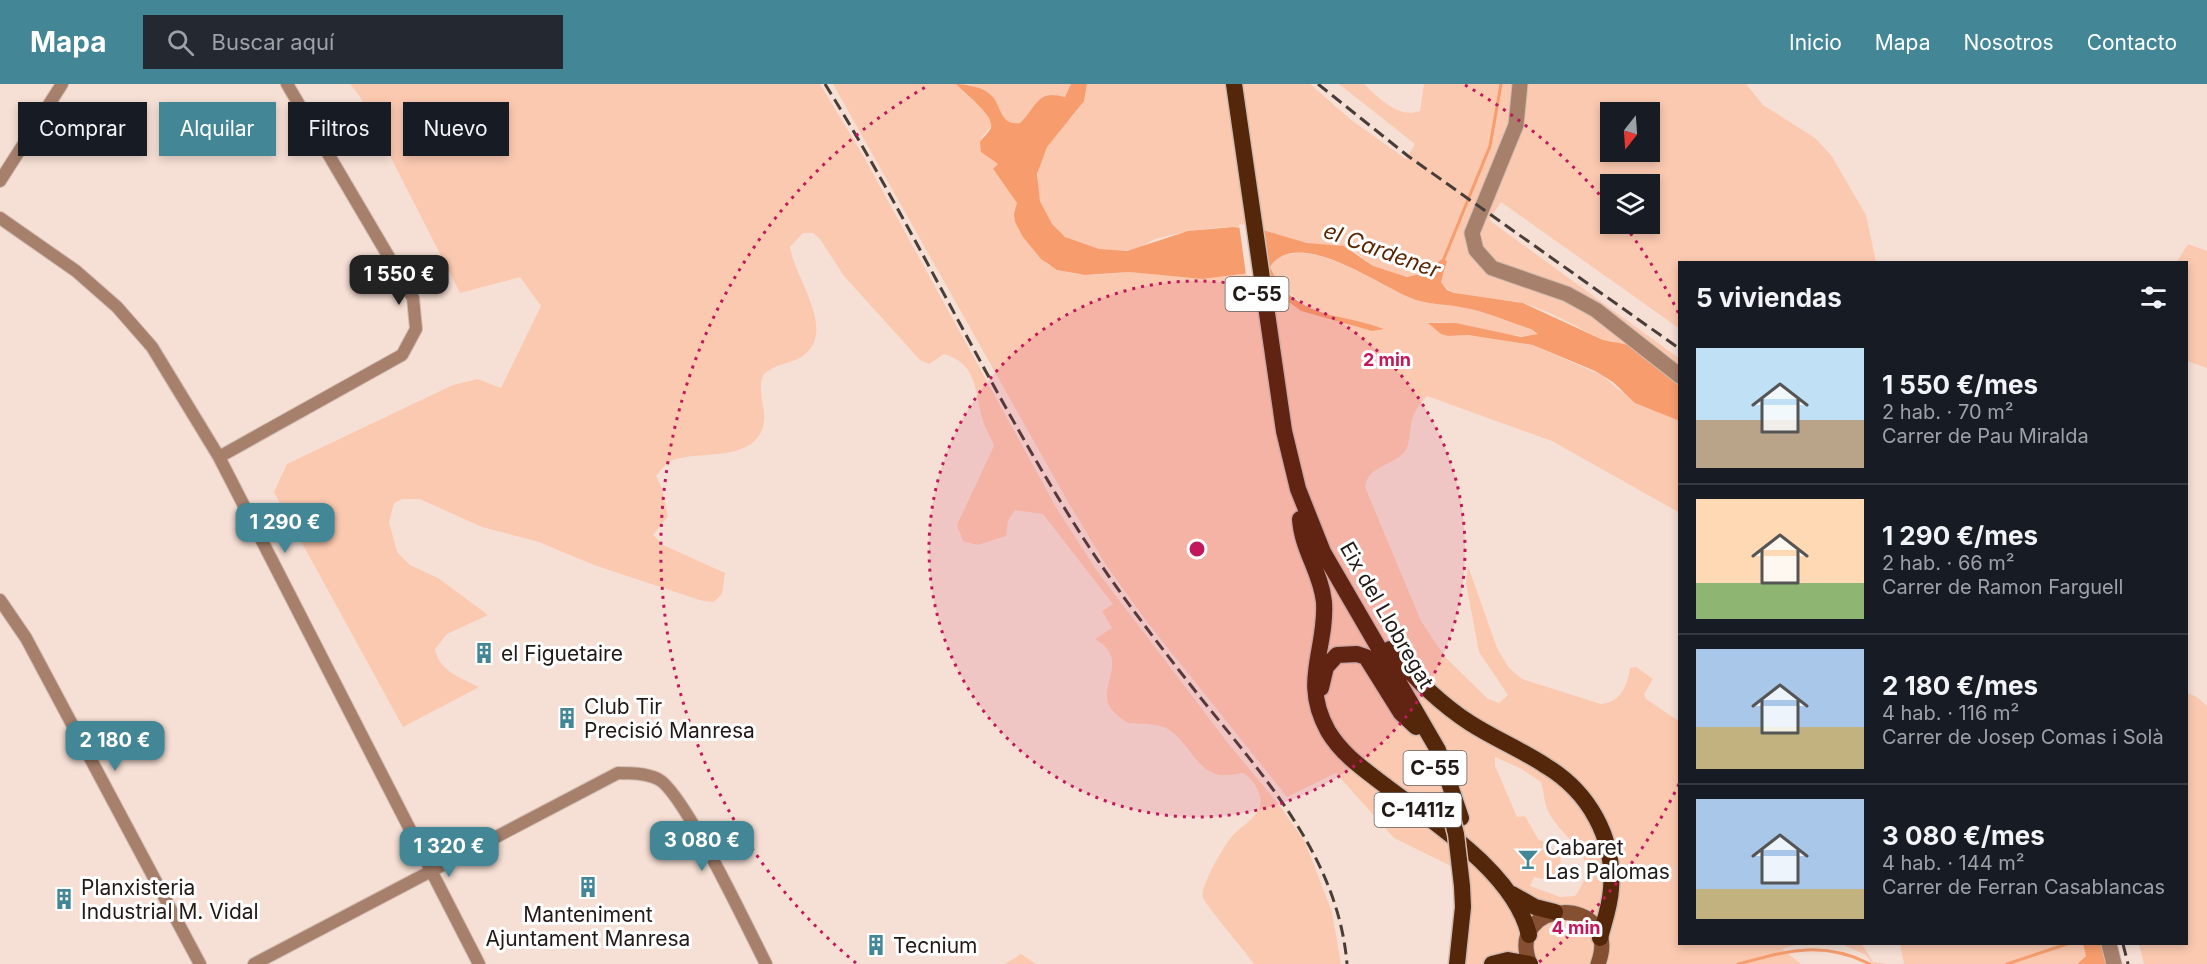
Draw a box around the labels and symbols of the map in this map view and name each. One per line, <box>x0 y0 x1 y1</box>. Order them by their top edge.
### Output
north arrow <box>1600 102 1660 162</box>
water label: el Cardener <box>1320 217 1444 283</box>
pin: 1 550 € <box>344 255 454 306</box>
road number: C-55 <box>1226 277 1288 311</box>
text: 2 min <box>1363 349 1411 370</box>
pin: 1 290 € <box>230 503 340 554</box>
street label: Eix del Llobregat <box>1335 537 1439 693</box>
centre of rings <box>1187 539 1207 559</box>
building icon: el Figuetaire <box>472 641 496 665</box>
place label: el Figuetaire <box>501 641 623 666</box>
place label: Club Tir Precisió Manresa <box>584 694 755 743</box>
building icon: Club Tir Precisió Manresa <box>555 706 579 730</box>
pin: 2 180 € <box>60 721 170 772</box>
road number: C-55 <box>1404 751 1466 785</box>
road number: C-1411z <box>1374 793 1462 827</box>
pin: 3 080 € <box>647 821 757 872</box>
pin: 1 320 € <box>394 827 504 878</box>
place label: Cabaret Las Palomas <box>1545 835 1670 884</box>
bar icon: Cabaret Las Palomas <box>1516 847 1540 871</box>
place label: Planxisteria Industrial M. Vidal <box>81 875 259 924</box>
building icon: Manteniment Ajuntament Manresa <box>576 875 600 899</box>
building icon: Planxisteria Industrial M. Vidal <box>52 887 76 911</box>
place label: Manteniment Ajuntament Manresa <box>486 902 690 951</box>
text: 4 min <box>1552 917 1600 938</box>
building icon: Tecnium <box>864 933 888 957</box>
place label: Tecnium <box>893 933 977 958</box>

